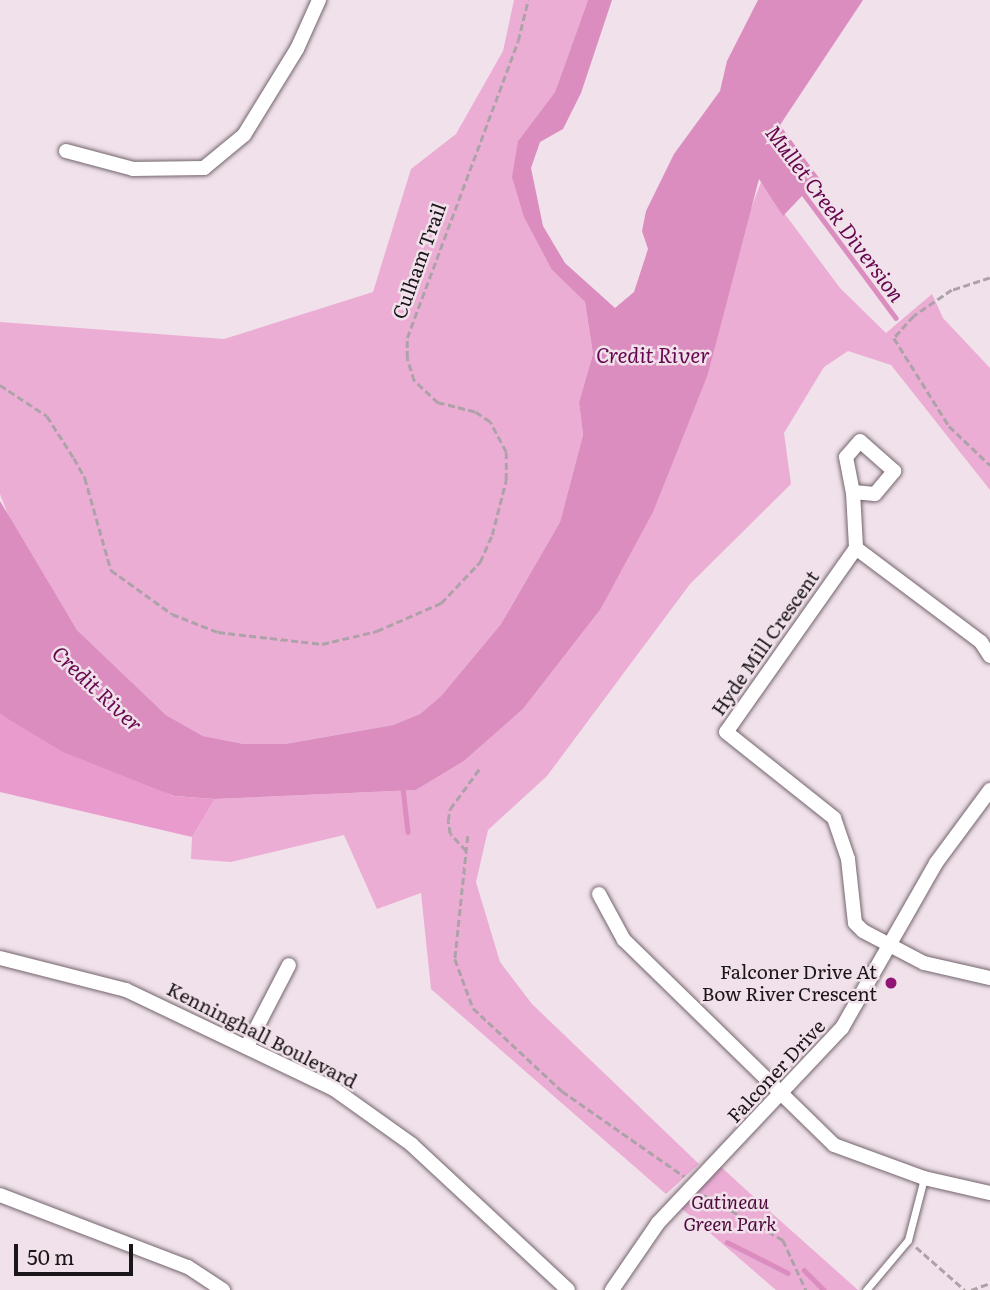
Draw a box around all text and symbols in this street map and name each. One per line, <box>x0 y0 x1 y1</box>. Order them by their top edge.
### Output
water label: Mullet Creek Diversion <box>761 120 911 306</box>
street label: Culham Trail <box>387 200 451 322</box>
water label: Credit River <box>596 341 710 367</box>
street label: Hyde Mill Crescent <box>706 566 824 720</box>
water label: Credit River <box>48 640 148 736</box>
place label: Falconer Drive At Bow River Crescent <box>702 961 877 1005</box>
marker: Falconer Drive At Bow River Crescent <box>883 975 899 991</box>
street label: Kenninghall Boulevard <box>163 977 361 1093</box>
street label: Falconer Drive <box>722 1015 830 1127</box>
park label: Gatineau Green Park <box>683 1191 777 1235</box>
scale bar <box>18 1230 136 1274</box>
text: 50 m <box>27 1240 74 1271</box>

